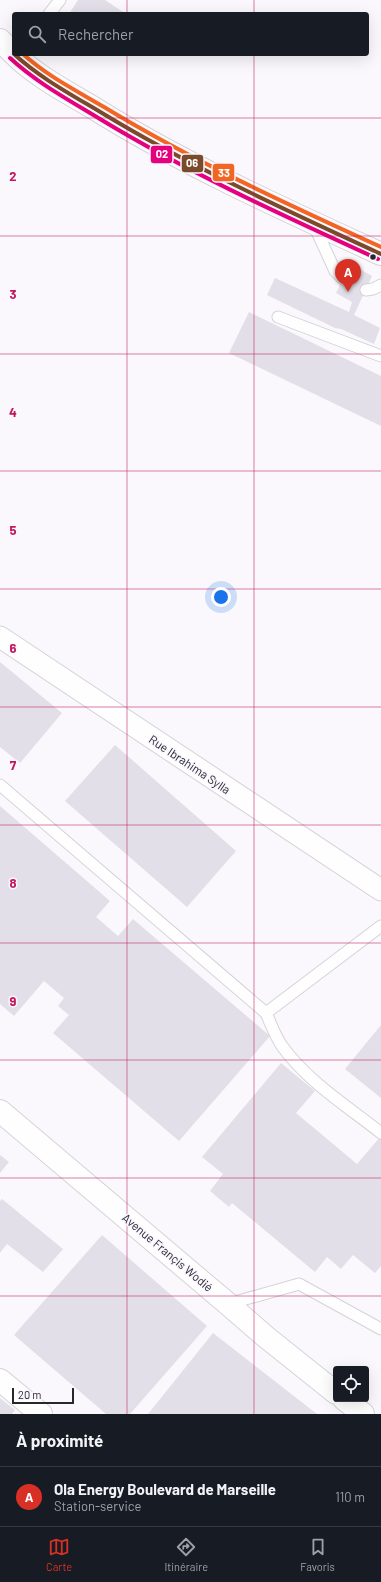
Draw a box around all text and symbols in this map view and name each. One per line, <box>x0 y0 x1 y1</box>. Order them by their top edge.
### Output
search box <box>12 12 369 56</box>
icon: search <box>26 23 48 45</box>
text: Rechercher <box>58 25 134 43</box>
line badge: 02 <box>150 145 173 164</box>
text: 02 <box>156 147 168 160</box>
line badge: 06 <box>181 154 204 173</box>
text: 06 <box>186 156 198 169</box>
line badge: 33 <box>212 163 235 182</box>
text: 33 <box>218 166 230 179</box>
text: 2 <box>9 168 17 184</box>
unlabelled marker <box>368 252 378 262</box>
pin: A <box>335 259 361 292</box>
text: 3 <box>9 286 17 302</box>
text: 4 <box>9 404 17 420</box>
text: 5 <box>9 522 17 538</box>
your location <box>211 587 231 607</box>
text: 6 <box>10 640 17 656</box>
street label: Rue Ibrahima Sylla <box>147 732 233 796</box>
text: 7 <box>10 757 17 773</box>
text: 8 <box>9 875 17 891</box>
text: 9 <box>10 993 17 1009</box>
street label: Avenue Françis Wodié <box>120 1210 216 1294</box>
map controls <box>333 1366 369 1402</box>
button: locate <box>333 1366 369 1402</box>
scale bar <box>12 1386 74 1405</box>
text: 20 m <box>18 1388 41 1401</box>
text: À proximité <box>16 1430 103 1450</box>
text: Ola Energy Boulevard de Marseille <box>54 1480 276 1498</box>
text: A <box>25 1489 33 1505</box>
text: 110 m <box>335 1489 365 1505</box>
text: Station-service <box>54 1498 142 1514</box>
tab: Carte <box>46 1536 72 1573</box>
tab: Itinéraire <box>164 1536 208 1573</box>
tab: Favoris <box>300 1536 335 1573</box>

